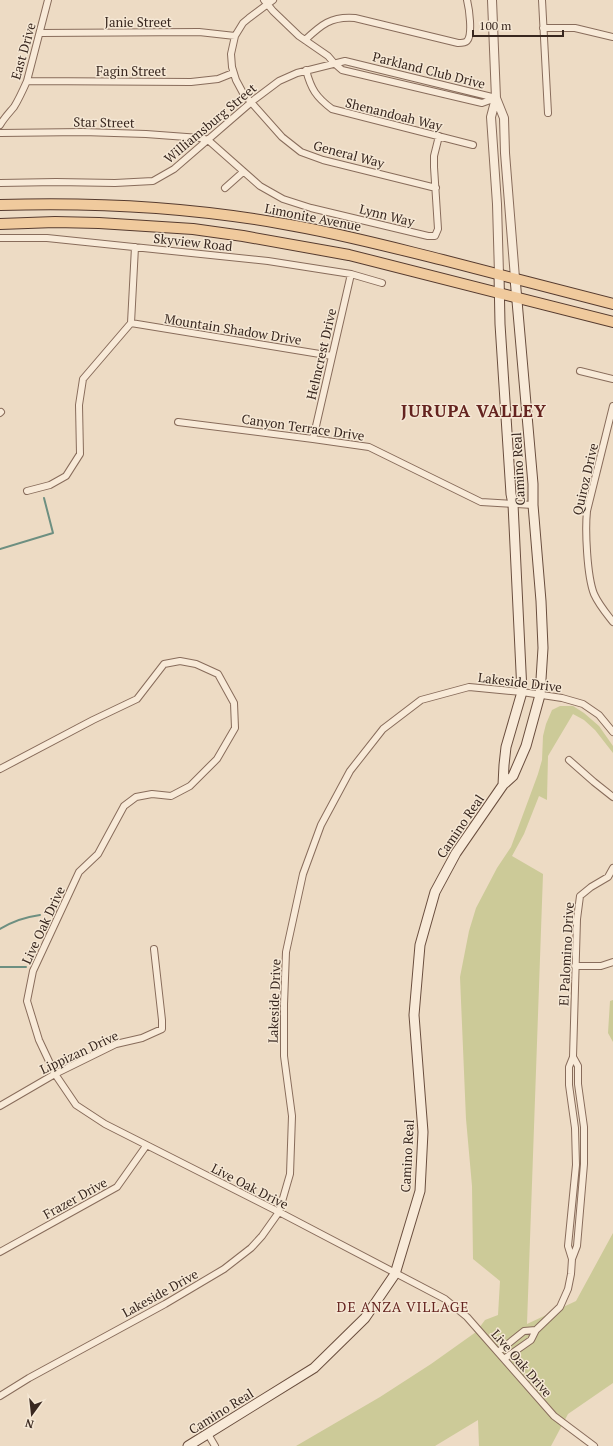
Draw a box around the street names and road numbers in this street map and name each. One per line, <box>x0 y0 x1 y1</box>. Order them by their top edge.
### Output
street label: Janie Street <box>104 13 172 31</box>
street label: East Drive <box>6 20 40 82</box>
street label: Parkland Club Drive <box>371 47 487 93</box>
street label: Fagin Street <box>96 62 166 80</box>
street label: Williamsburg Street <box>160 79 260 167</box>
street label: Shenandoah Way <box>344 93 445 135</box>
street label: Star Street <box>73 112 135 132</box>
street label: General Way <box>312 136 387 172</box>
street label: Limonite Avenue <box>263 199 363 235</box>
street label: Lynn Way <box>358 199 417 231</box>
street label: Skyview Road <box>153 229 233 255</box>
street label: Helmcrest Drive <box>302 306 340 402</box>
street label: Mountain Shadow Drive <box>163 309 303 349</box>
street label: Canyon Terrace Drive <box>240 409 366 445</box>
street label: Camino Real <box>507 432 529 506</box>
street label: Quiroz Drive <box>568 441 602 517</box>
street label: Lakeside Drive <box>477 668 563 696</box>
street label: Camino Real <box>432 791 488 861</box>
street label: Live Oak Drive <box>17 883 69 967</box>
street label: El Palomino Drive <box>554 901 578 1007</box>
street label: Lakeside Drive <box>264 959 284 1043</box>
street label: Lippizan Drive <box>37 1026 121 1078</box>
street label: Camino Real <box>396 1119 418 1193</box>
street label: Live Oak Drive <box>208 1159 292 1213</box>
street label: Frazer Drive <box>40 1173 110 1223</box>
street label: Lakeside Drive <box>119 1265 201 1321</box>
street label: Live Oak Drive <box>488 1325 556 1401</box>
street label: Camino Real <box>185 1384 257 1438</box>

